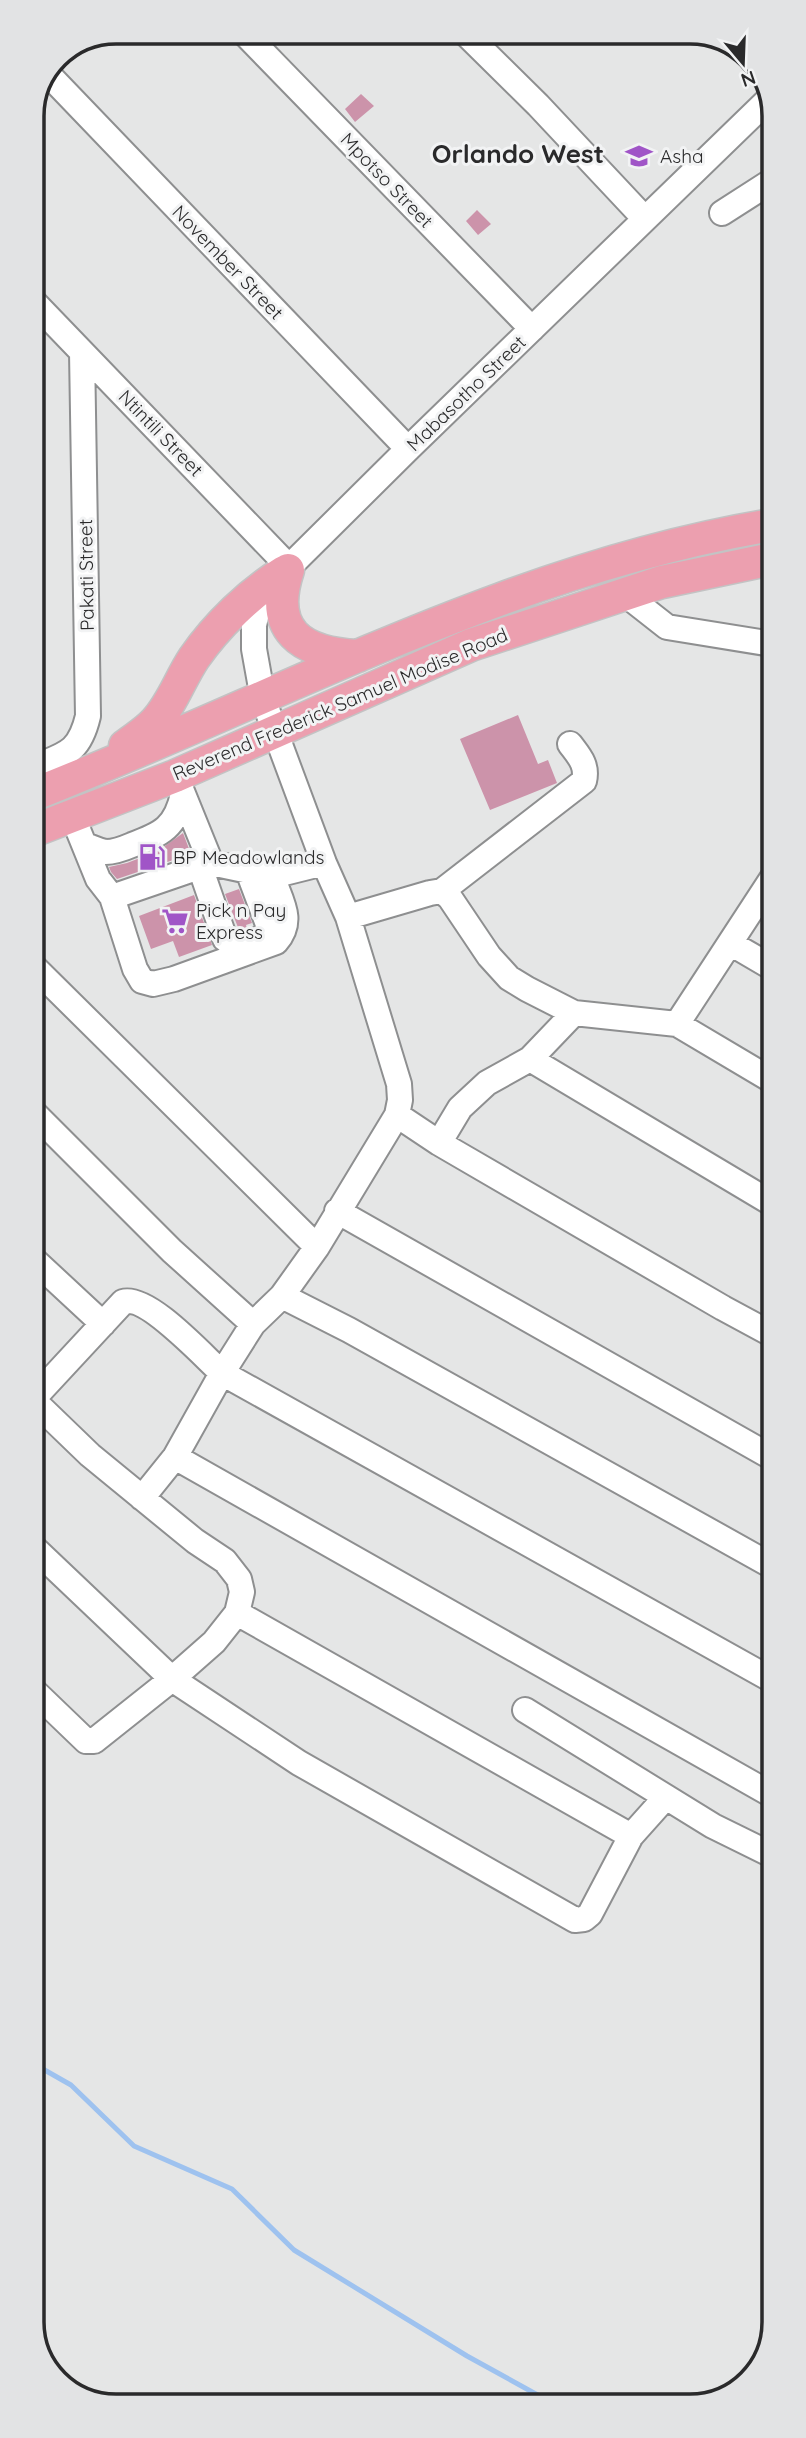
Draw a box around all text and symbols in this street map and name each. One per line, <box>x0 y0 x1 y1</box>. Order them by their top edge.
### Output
north arrow <box>708 28 778 98</box>
text: N <box>738 65 759 93</box>
street label: Mpotso Street <box>336 127 438 233</box>
district label: Orlando West <box>432 137 604 170</box>
school or university icon: Asha <box>624 141 654 171</box>
place label: Asha <box>660 144 704 168</box>
street label: November Street <box>167 200 289 324</box>
street label: Mabasotho Street <box>401 330 531 456</box>
street label: Ntintili Street <box>114 385 208 481</box>
street label: Pakati Street <box>73 519 99 631</box>
street label: Reverend Frederick Samuel Modise Road <box>169 622 511 786</box>
fuel station icon: BP Meadowlands <box>137 842 167 872</box>
place label: BP Meadowlands <box>173 845 325 869</box>
place label: Pick n Pay Express <box>196 898 286 944</box>
supermarket icon: Pick n Pay Express <box>160 906 190 936</box>

